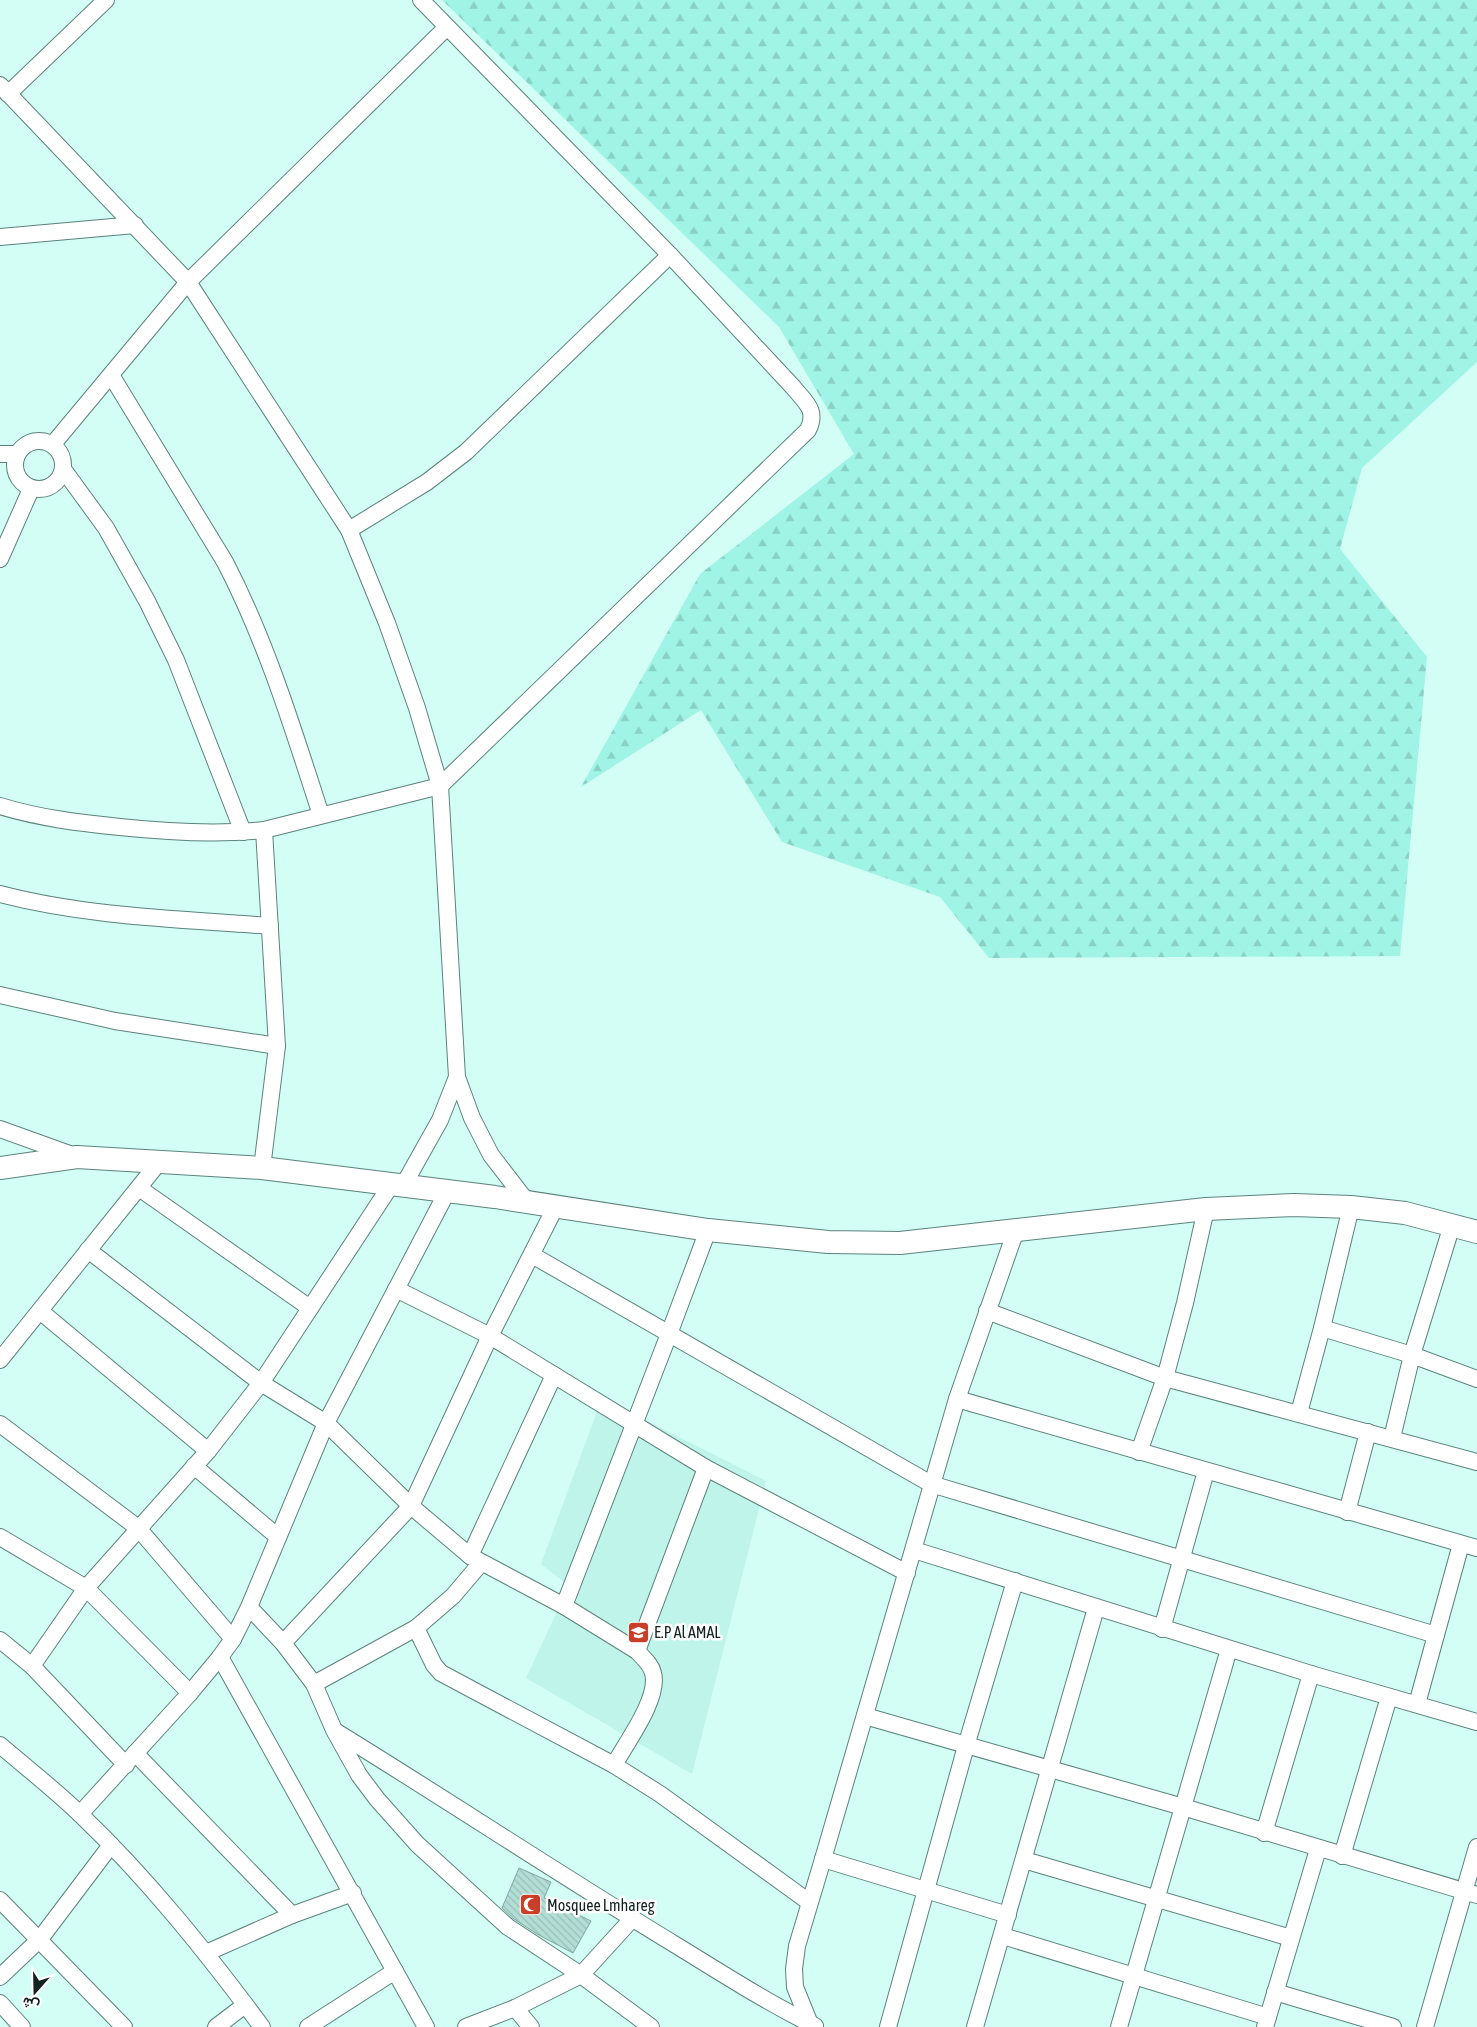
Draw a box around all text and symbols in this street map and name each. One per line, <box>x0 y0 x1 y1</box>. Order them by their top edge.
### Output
school or university icon: E.P Al AMAL <box>626 1620 650 1644</box>
place label: E.P Al AMAL <box>654 1623 721 1641</box>
mosque icon: Mosquee Lmhareg <box>519 1893 543 1917</box>
place label: Mosquee Lmhareg <box>547 1896 655 1915</box>
north arrow <box>10 1967 60 2017</box>
text: ش <box>20 1993 42 2015</box>

